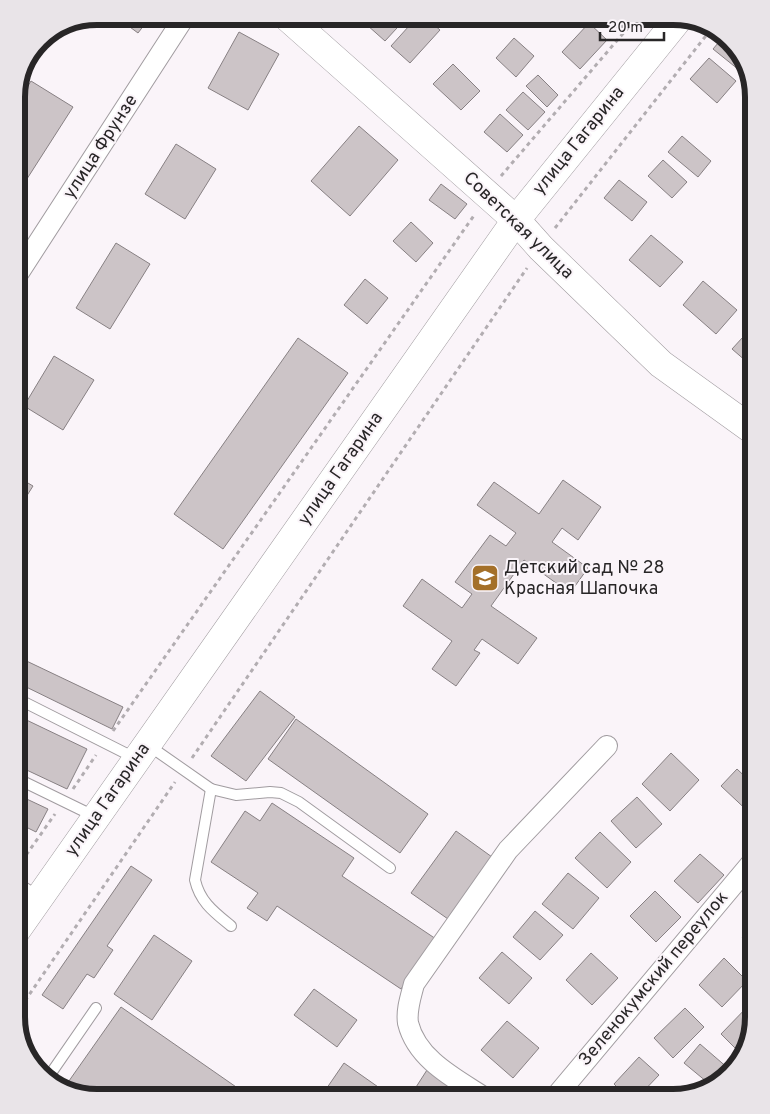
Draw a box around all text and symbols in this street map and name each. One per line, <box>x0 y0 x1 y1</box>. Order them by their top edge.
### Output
scale bar <box>600 10 664 42</box>
text: 20 m <box>608 19 643 38</box>
street label: улица Гагарина <box>528 82 630 200</box>
street label: улица Фрунзе <box>59 90 143 204</box>
street label: Советская улица <box>458 167 578 285</box>
street label: улица Гагарина <box>293 408 389 530</box>
place label: Детский сад № 28 Красная Шапочка <box>504 557 665 601</box>
school or university icon: Детский сад № 28 Красная Шапочка <box>470 563 500 593</box>
street label: улица Гагарина <box>60 739 156 861</box>
street label: Зеленокумский переулок <box>574 887 734 1071</box>

